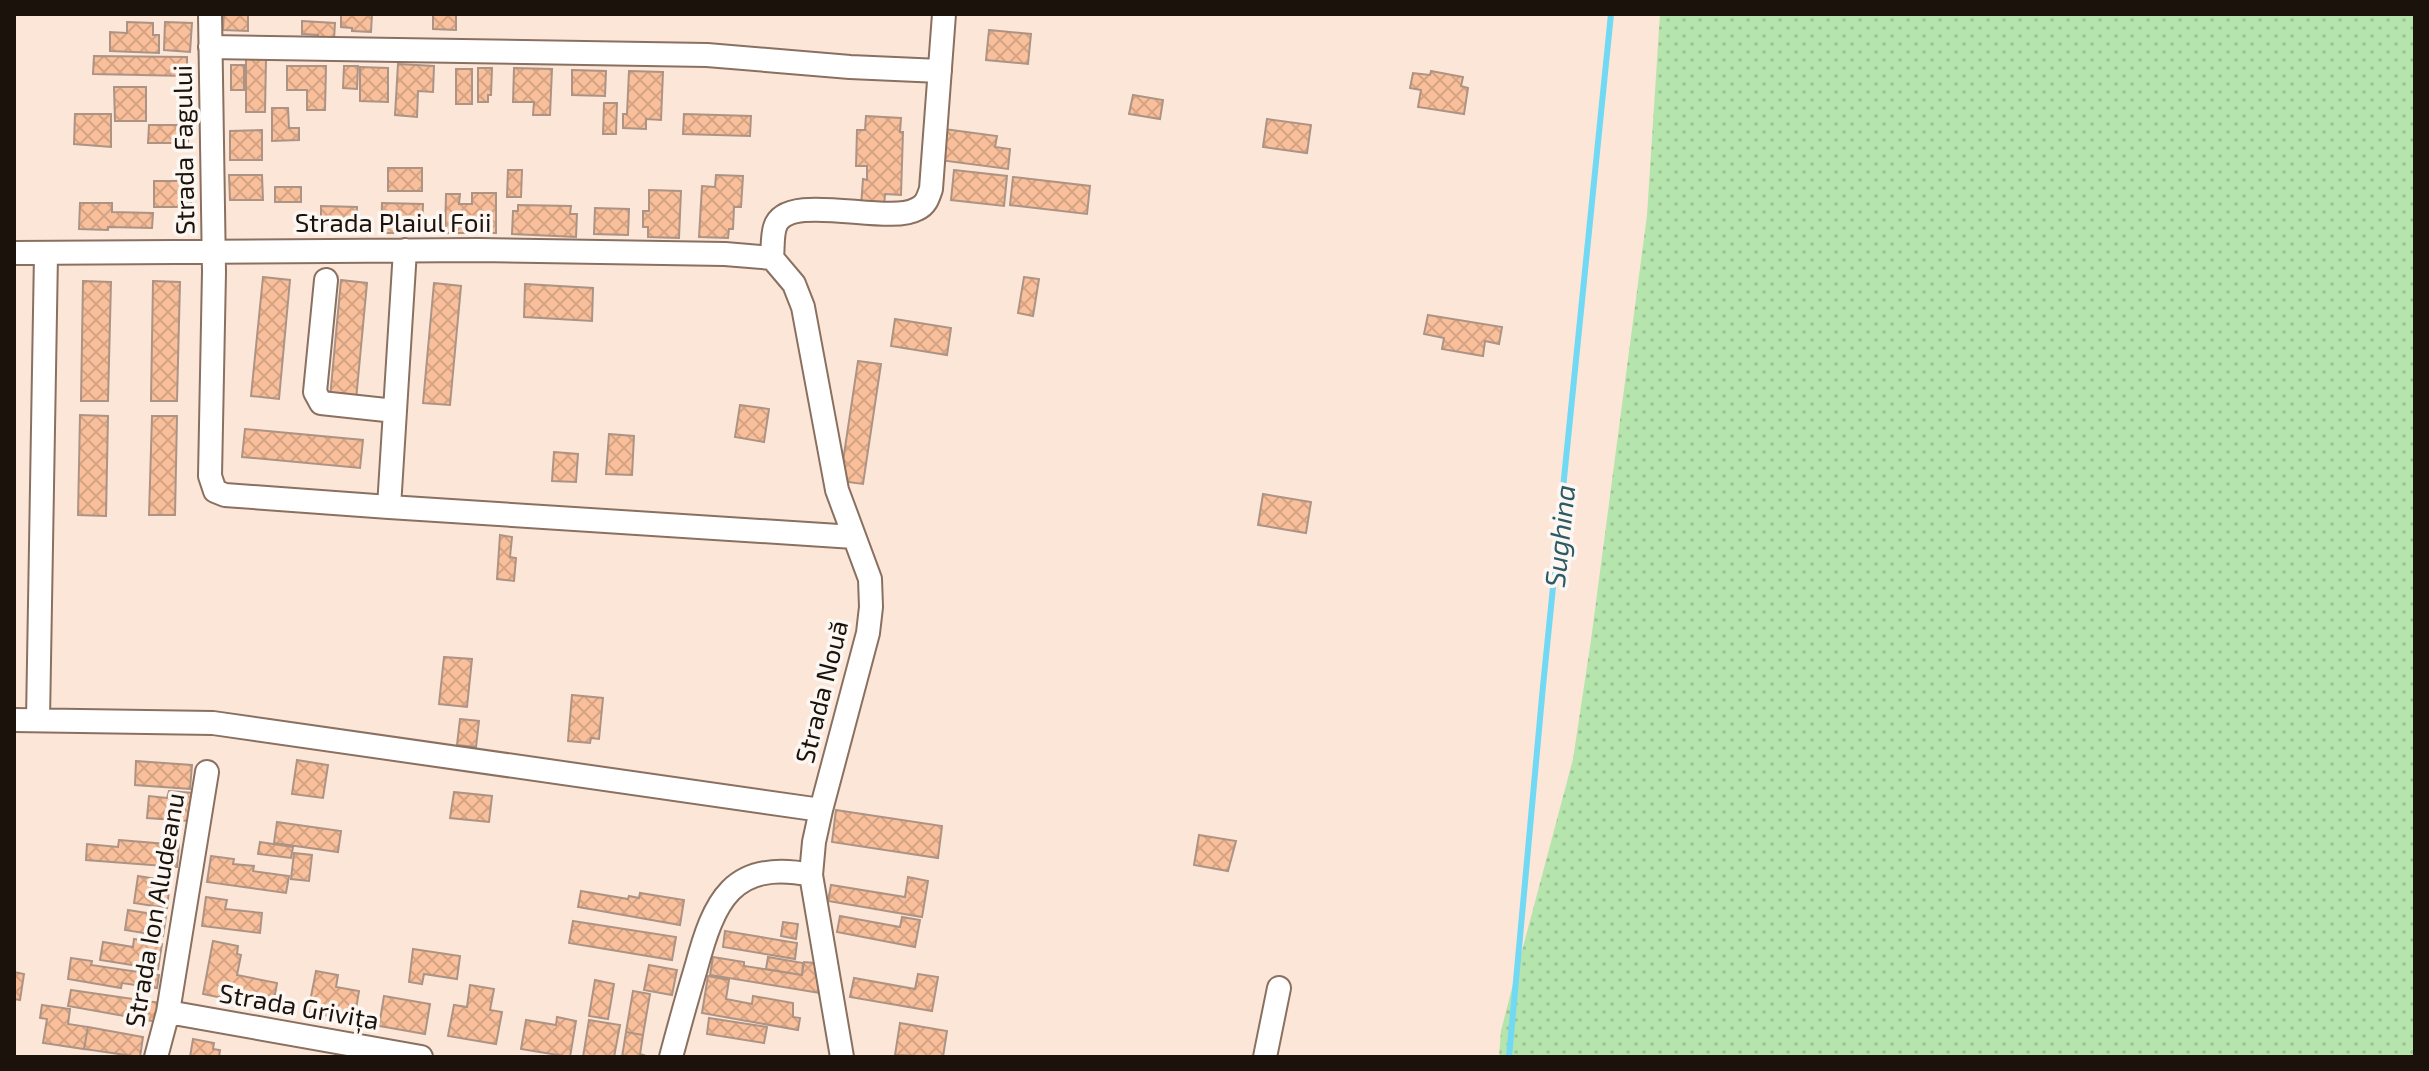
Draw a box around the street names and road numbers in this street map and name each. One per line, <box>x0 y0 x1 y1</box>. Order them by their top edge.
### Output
street label: Strada Fagului <box>166 65 199 235</box>
street label: Strada Plaiul Foii <box>295 206 491 237</box>
street label: Strada Nouă <box>788 617 853 766</box>
street label: Strada Ion Aludeanu <box>118 790 189 1029</box>
street label: Strada Grivița <box>217 976 382 1037</box>

